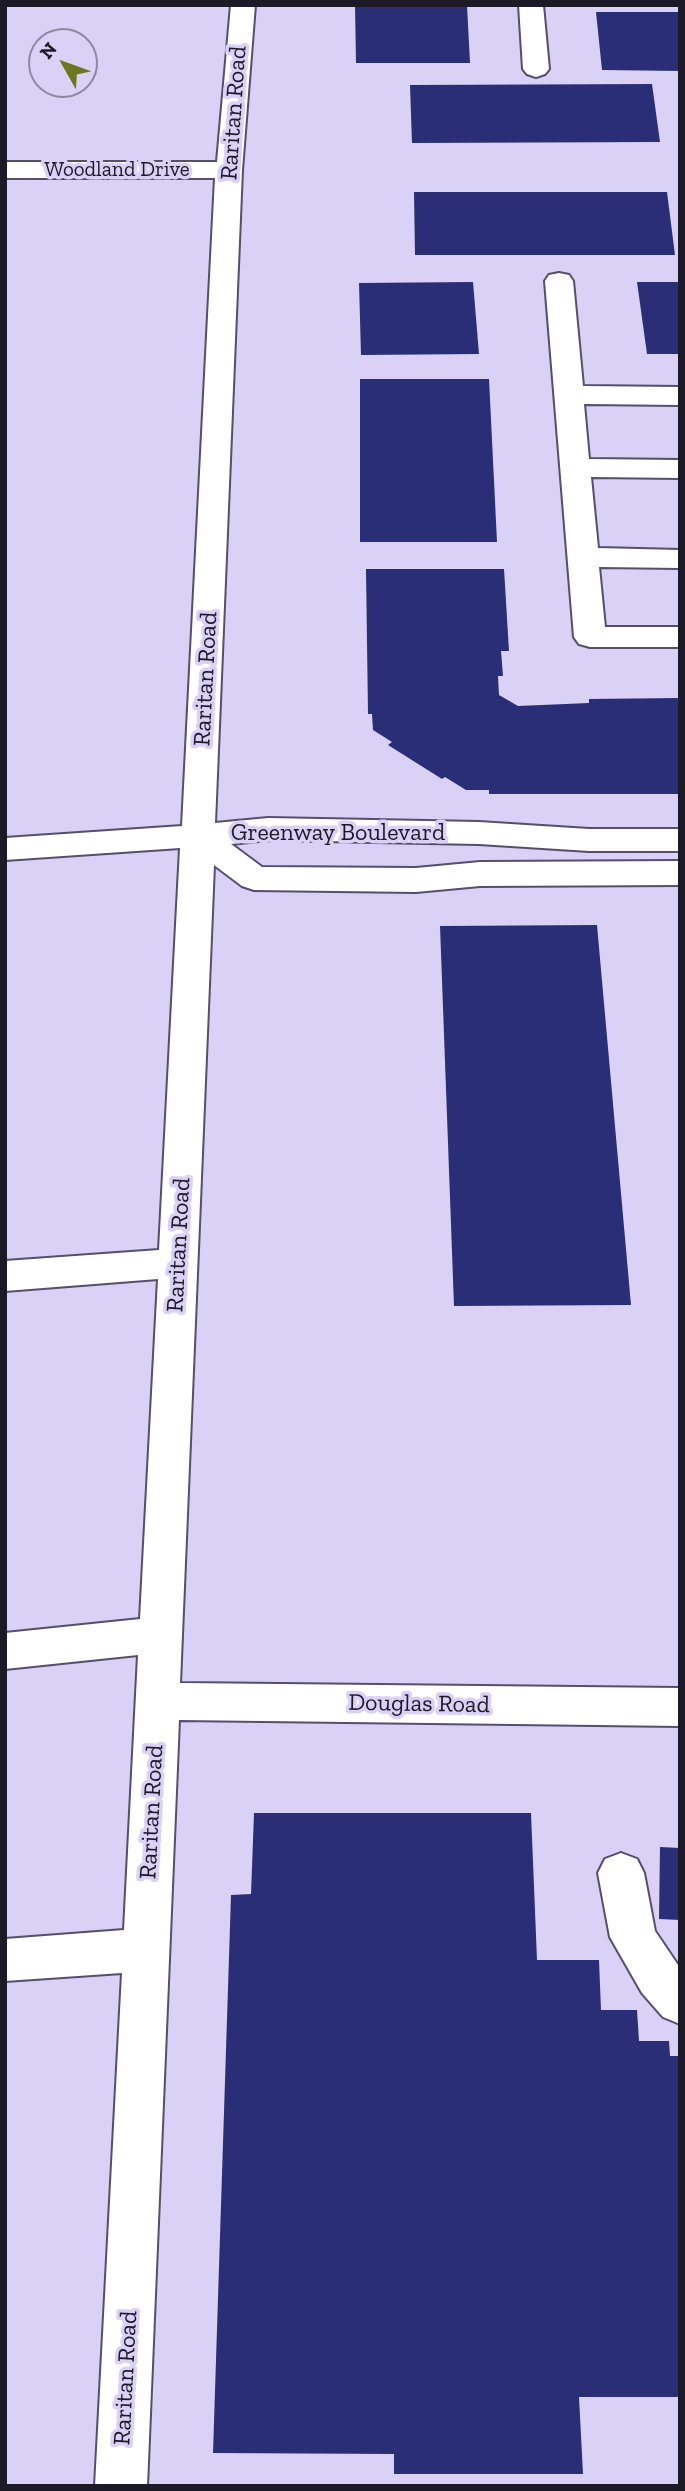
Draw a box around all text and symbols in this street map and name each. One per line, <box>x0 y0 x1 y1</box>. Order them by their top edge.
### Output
north arrow <box>28 28 98 98</box>
text: N <box>35 38 62 63</box>
street label: Raritan Road <box>215 45 253 181</box>
street label: Woodland Drive <box>44 157 190 183</box>
street label: Raritan Road <box>188 611 224 747</box>
street label: Greenway Boulevard <box>231 819 445 847</box>
street label: Raritan Road <box>161 1177 197 1313</box>
street label: Douglas Road <box>348 1688 490 1720</box>
street label: Raritan Road <box>134 1744 170 1880</box>
street label: Raritan Road <box>108 2310 144 2446</box>

